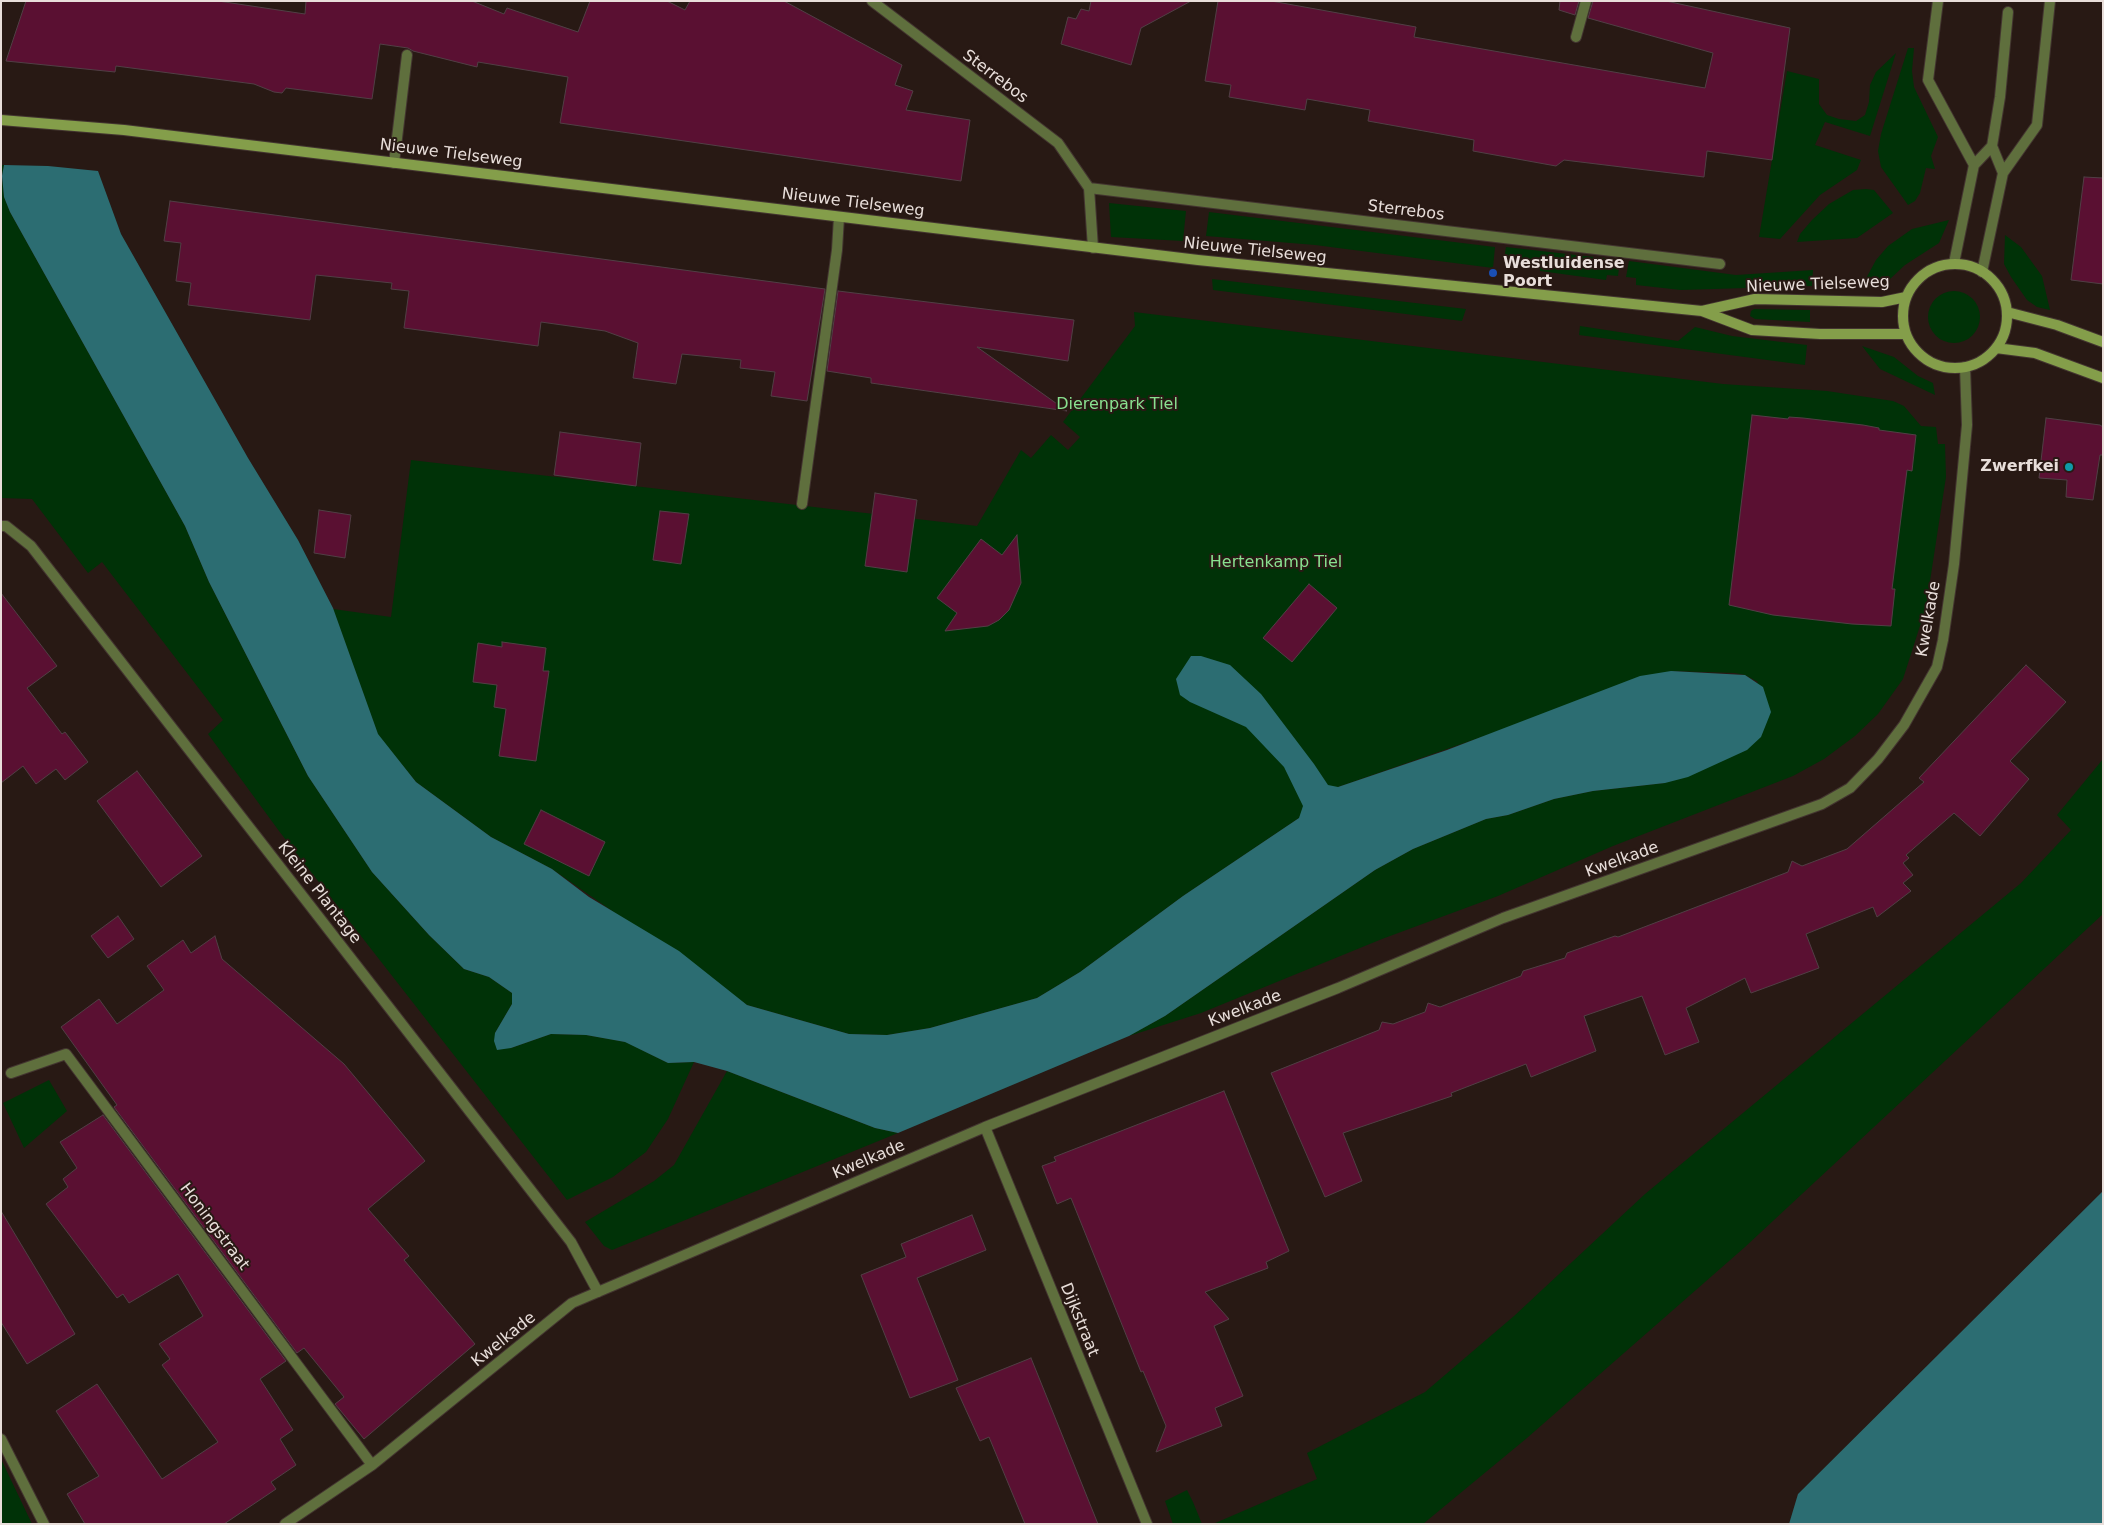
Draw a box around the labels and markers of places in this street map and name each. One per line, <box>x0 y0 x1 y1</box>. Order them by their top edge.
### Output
place label: Westluidense Poort <box>1503 254 1625 292</box>
marker: Westluidense Poort <box>1487 267 1499 279</box>
place label: Zwerfkei <box>1980 457 2059 477</box>
marker: Zwerfkei <box>2063 461 2075 473</box>

